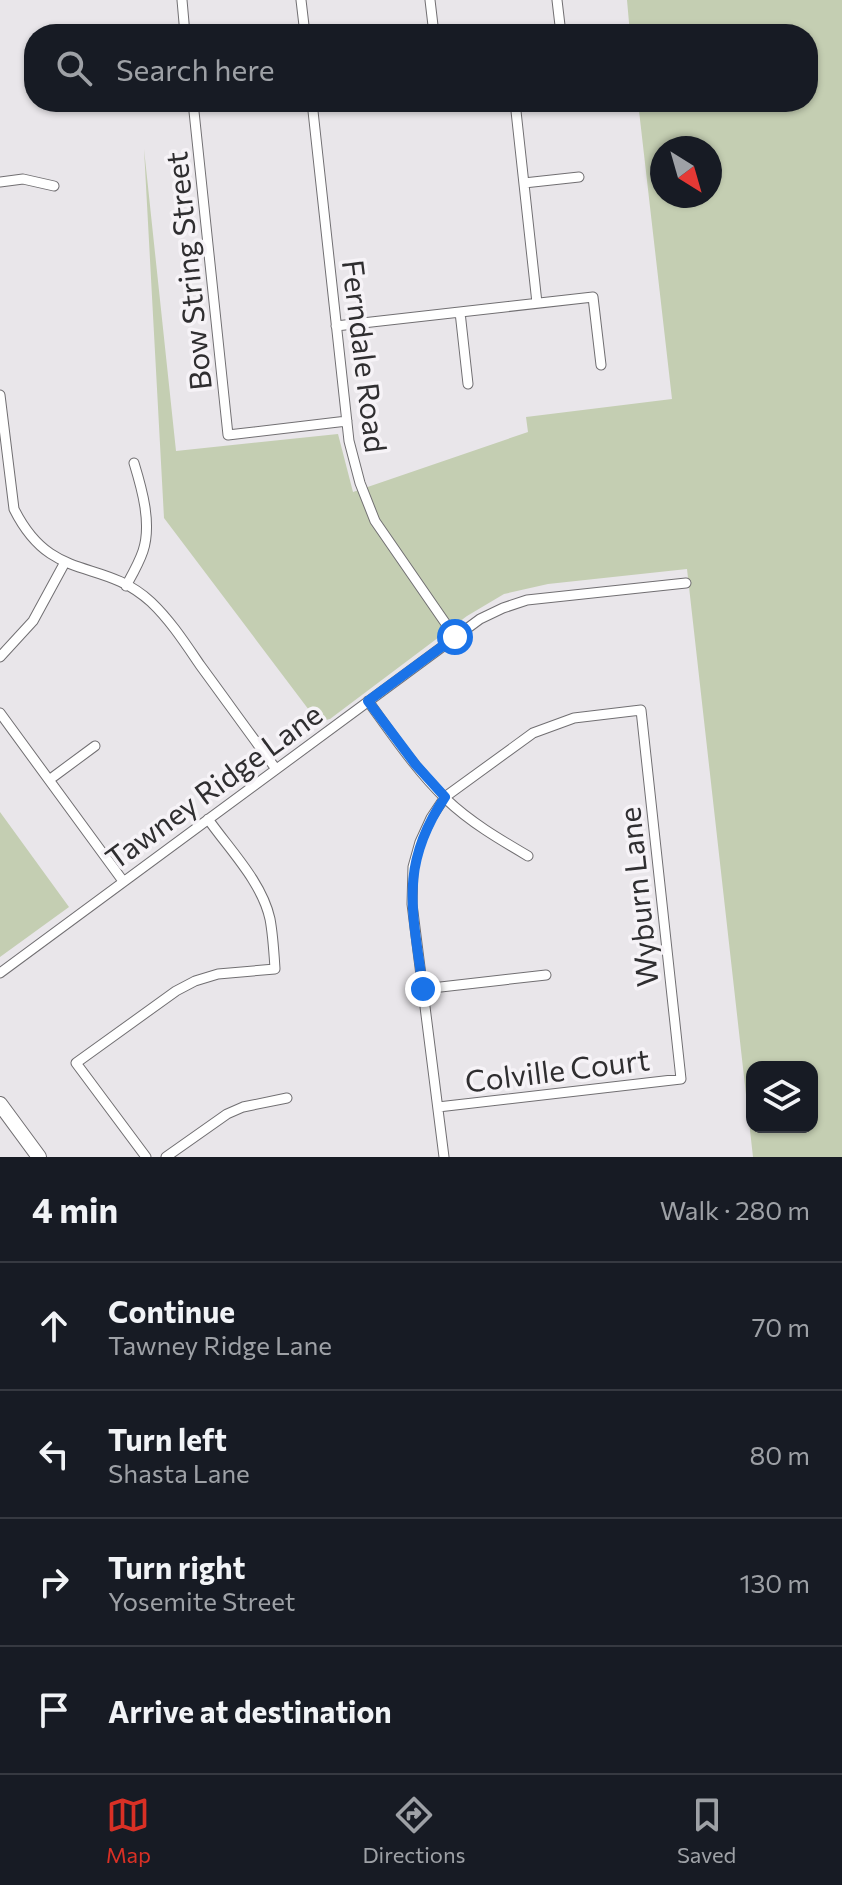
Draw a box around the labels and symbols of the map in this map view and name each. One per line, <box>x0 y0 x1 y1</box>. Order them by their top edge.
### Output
north arrow <box>650 136 722 208</box>
street label: Bow String Street <box>156 150 218 392</box>
street label: Ferndale Road <box>336 258 396 454</box>
route start <box>437 619 473 655</box>
street label: Tawney Ridge Lane <box>98 694 328 876</box>
street label: Wyburn Lane <box>609 805 665 989</box>
route end <box>405 971 441 1007</box>
street label: Colville Court <box>463 1039 651 1099</box>

